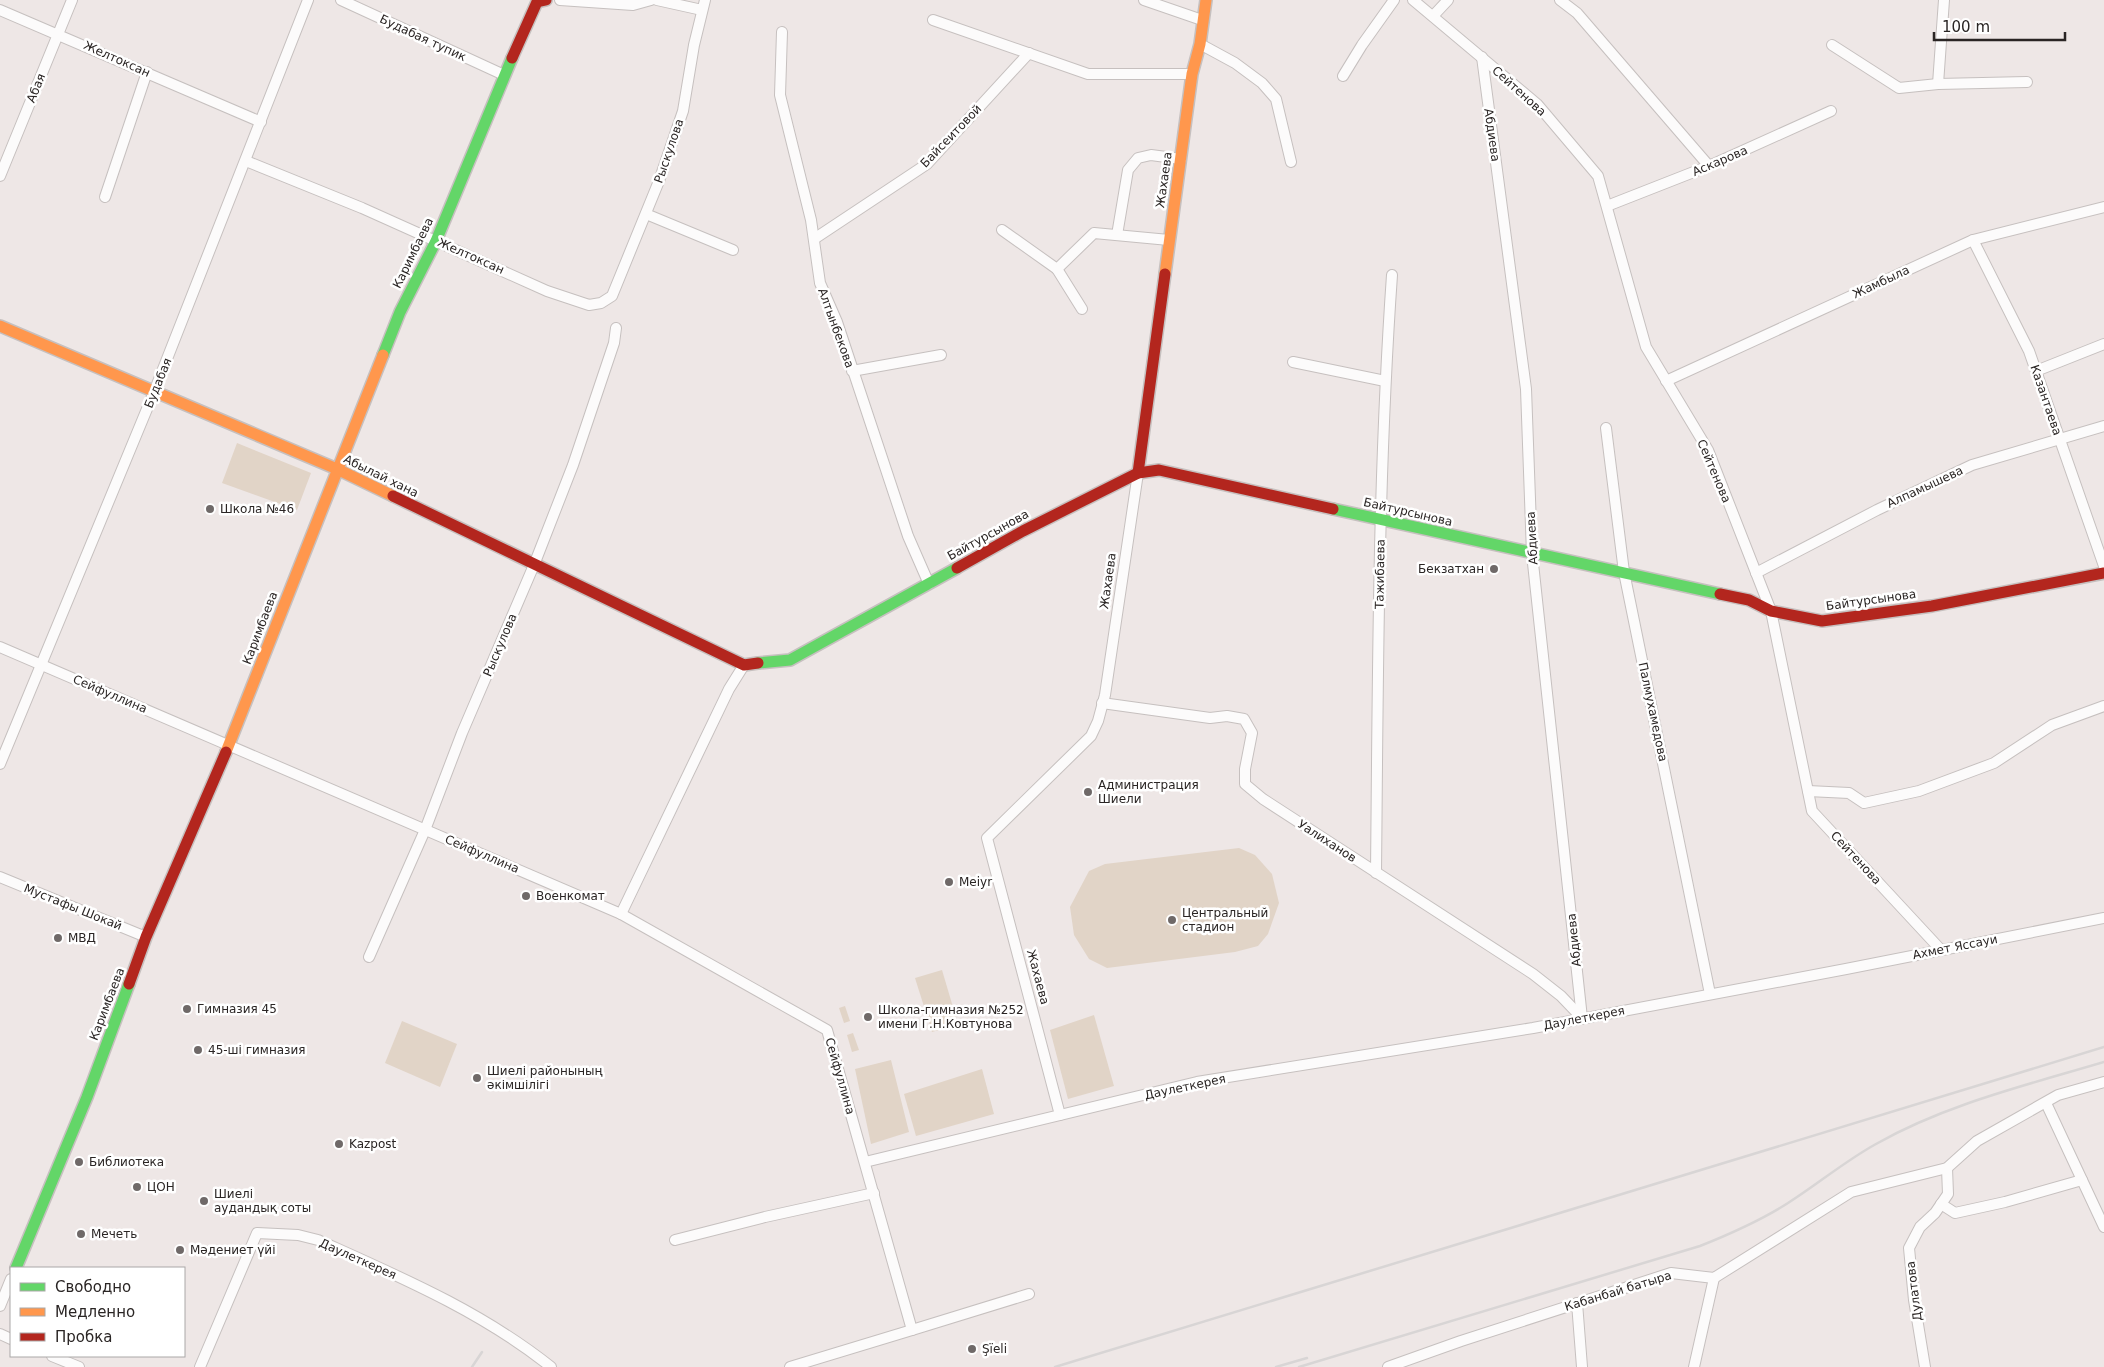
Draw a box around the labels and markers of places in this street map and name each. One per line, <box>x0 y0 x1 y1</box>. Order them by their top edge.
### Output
place label: Школа №46 <box>220 502 294 516</box>
marker: Школа №46 <box>204 503 216 515</box>
place label: Бекзатхан <box>1418 562 1484 576</box>
marker: Бекзатхан <box>1488 563 1500 575</box>
place label: Администрация Шиели <box>1098 778 1199 806</box>
marker: Администрация Шиели <box>1082 786 1094 798</box>
place label: Meiyr <box>959 875 992 889</box>
marker: Meiyr <box>943 876 955 888</box>
place label: Военкомат <box>536 889 605 903</box>
marker: Военкомат <box>520 890 532 902</box>
place label: Центральный стадион <box>1182 906 1268 934</box>
marker: Центральный стадион <box>1166 914 1178 926</box>
place label: МВД <box>68 931 96 945</box>
marker: МВД <box>52 932 64 944</box>
place label: Гимназия 45 <box>197 1002 277 1016</box>
marker: Гимназия 45 <box>181 1003 193 1015</box>
place label: Школа-гимназия №252 имени Г.Н.Ковтунова <box>878 1003 1024 1031</box>
marker: Школа-гимназия №252 имени Г.Н.Ковтунова <box>862 1011 874 1023</box>
place label: 45-ші гимназия <box>208 1043 305 1057</box>
marker: 45-ші гимназия <box>192 1044 204 1056</box>
place label: Шиелі районының әкімшілігі <box>487 1064 603 1092</box>
marker: Шиелі районының әкімшілігі <box>471 1072 483 1084</box>
place label: Kazpost <box>349 1137 397 1151</box>
marker: Kazpost <box>333 1138 345 1150</box>
place label: Библиотека <box>89 1155 164 1169</box>
marker: Библиотека <box>73 1156 85 1168</box>
place label: ЦОН <box>147 1180 175 1194</box>
marker: ЦОН <box>131 1181 143 1193</box>
place label: Шиелі аудандық соты <box>214 1187 311 1215</box>
marker: Шиелі аудандық соты <box>198 1195 210 1207</box>
place label: Мечеть <box>91 1227 137 1241</box>
marker: Мечеть <box>75 1228 87 1240</box>
place label: Мәдениет үйі <box>190 1243 275 1257</box>
marker: Мәдениет үйі <box>174 1244 186 1256</box>
place label: Şïeli <box>982 1342 1007 1356</box>
marker: Şïeli <box>966 1343 978 1355</box>

